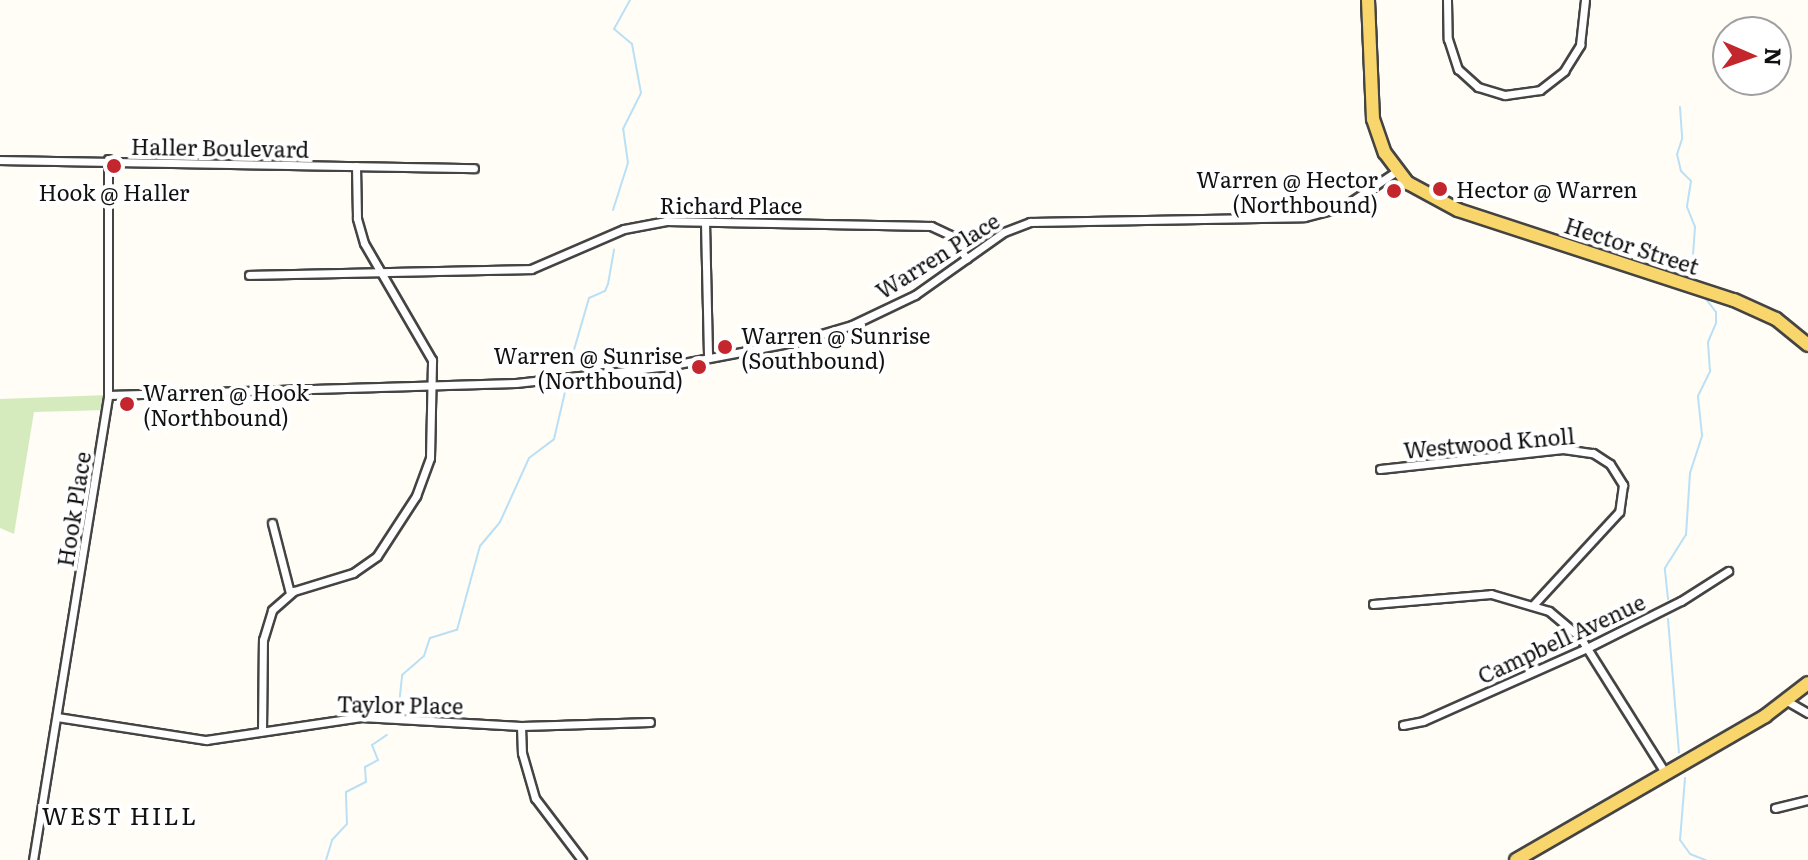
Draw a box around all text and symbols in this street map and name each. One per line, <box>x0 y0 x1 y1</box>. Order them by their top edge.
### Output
north arrow <box>1712 16 1792 96</box>
text: N <box>1758 47 1791 67</box>
street label: Haller Boulevard <box>131 132 309 162</box>
marker: Hook @ Haller <box>105 157 123 175</box>
place label: Warren @ Hector (Northbound) <box>1196 165 1378 216</box>
place label: Hector @ Warren <box>1456 176 1638 202</box>
place label: Hook @ Haller <box>38 179 190 205</box>
marker: Hector @ Warren <box>1431 180 1449 198</box>
marker: Warren @ Hector (Northbound) <box>1385 182 1403 200</box>
street label: Richard Place <box>660 192 802 218</box>
street label: Warren Place <box>870 207 1004 303</box>
street label: Hector Street <box>1561 211 1703 279</box>
place label: Warren @ Sunrise (Southbound) <box>741 321 930 372</box>
marker: Warren @ Sunrise (Southbound) <box>716 338 734 356</box>
place label: Warren @ Sunrise (Northbound) <box>494 341 683 392</box>
marker: Warren @ Sunrise (Northbound) <box>690 358 708 376</box>
place label: Warren @ Hook (Northbound) <box>143 378 309 430</box>
marker: Warren @ Hook (Northbound) <box>118 395 136 413</box>
street label: Westwood Knoll <box>1402 421 1576 463</box>
street label: Hook Place <box>51 450 95 568</box>
street label: Campbell Avenue <box>1473 588 1649 688</box>
street label: Taylor Place <box>336 690 464 718</box>
district label: WEST HILL <box>42 801 198 829</box>

